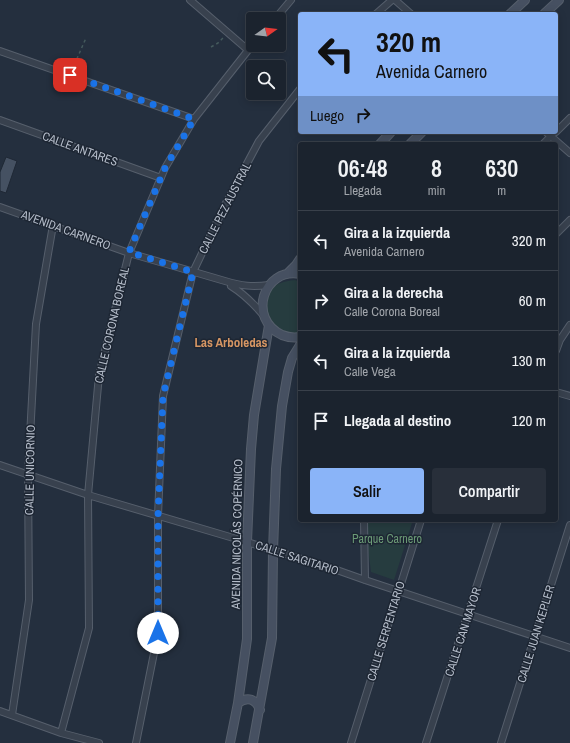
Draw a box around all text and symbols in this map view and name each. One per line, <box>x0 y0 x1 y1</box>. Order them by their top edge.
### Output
north arrow <box>246 12 286 52</box>
map controls <box>246 12 286 100</box>
text: 320 m <box>376 23 441 61</box>
icon: left <box>310 28 362 80</box>
pin <box>53 58 87 92</box>
text: Avenida Carnero <box>376 59 487 84</box>
button: search <box>246 60 286 100</box>
icon: arrive <box>59 64 81 86</box>
icon: right <box>352 104 374 126</box>
text: Luego <box>310 105 344 126</box>
street label: CALLE ANTARES <box>40 128 120 170</box>
text: 06:48 <box>338 152 388 184</box>
text: 8 <box>431 152 442 184</box>
text: 630 <box>485 152 518 184</box>
street label: CALLE PEZ AUSTRAL <box>195 159 255 256</box>
text: Llegada <box>344 182 382 199</box>
text: min <box>428 182 445 199</box>
text: m <box>497 182 506 199</box>
street label: AVENIDA CARNERO <box>18 206 113 254</box>
text: Gira a la izquierda <box>344 222 450 243</box>
icon: left <box>310 230 332 252</box>
text: 320 m <box>512 230 546 251</box>
text: Avenida Carnero <box>344 243 424 260</box>
street label: CALLE CORONA BOREAL <box>91 265 133 385</box>
text: Gira a la derecha <box>344 282 443 303</box>
icon: right <box>310 290 332 312</box>
text: 60 m <box>519 290 546 311</box>
text: Calle Corona Boreal <box>344 303 440 320</box>
district label: Las Arboledas <box>194 334 268 351</box>
text: Gira a la izquierda <box>344 342 450 363</box>
icon: left <box>310 350 332 372</box>
text: 130 m <box>512 350 546 371</box>
text: Calle Vega <box>344 363 396 380</box>
icon: arrive <box>310 410 332 432</box>
text: Llegada al destino <box>344 410 451 431</box>
text: 120 m <box>512 410 546 431</box>
street label: CALLE UNICORNIO <box>21 424 39 515</box>
street label: AVENIDA NICOLÁS COPÉRNICO <box>228 458 246 610</box>
button: Salir <box>310 468 424 514</box>
button: Compartir <box>432 468 546 514</box>
park label: Parque Carnero <box>352 531 422 547</box>
street label: CALLE SAGITARIO <box>253 537 341 579</box>
street label: CALLE SERPENTARIO <box>363 579 409 683</box>
street label: CALLE JUAN KEPLER <box>514 583 558 685</box>
street label: CALLE CAN MAYOR <box>441 585 485 679</box>
position arrow <box>137 612 179 654</box>

